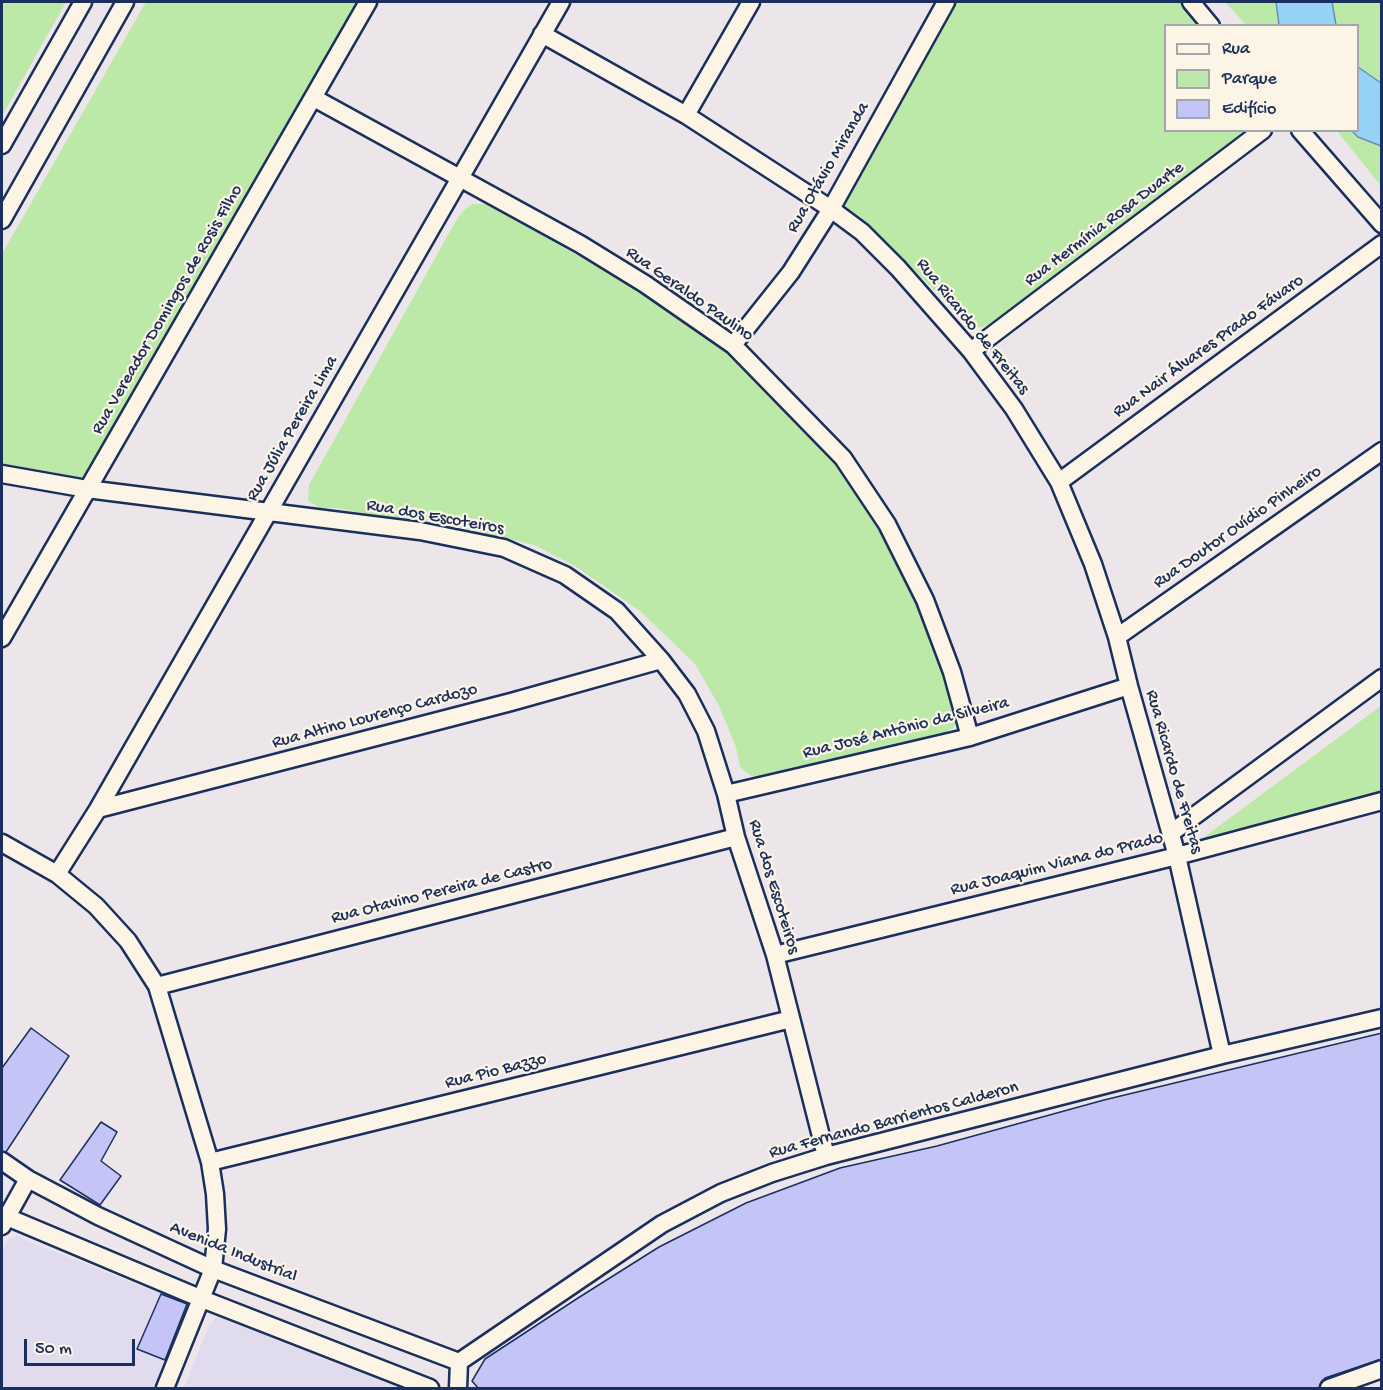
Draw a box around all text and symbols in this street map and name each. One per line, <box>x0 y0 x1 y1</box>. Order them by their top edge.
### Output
legend <box>1164 24 1359 132</box>
text: Rua <box>1222 39 1250 60</box>
text: Parque <box>1222 69 1277 90</box>
street label: Rua Otávio Miranda <box>783 99 875 237</box>
text: Edifício <box>1222 99 1276 120</box>
street label: Rua Hermínia Rosa Duarte <box>1021 158 1189 292</box>
street label: Rua Vereador Domingos de Rosis Filho <box>87 181 249 439</box>
street label: Rua Geraldo Paulino <box>621 243 757 347</box>
street label: Rua Ricardo de Freitas <box>910 255 1034 399</box>
street label: Rua Nair Álvares Prado Fávaro <box>1109 270 1309 424</box>
street label: Rua Júlia Pereira Lima <box>242 352 344 506</box>
street label: Rua Doutor Ovídio Pinheiro <box>1150 462 1326 594</box>
street label: Rua dos Escoteiros <box>365 495 505 541</box>
street label: Rua Altino Lourenço Cardozo <box>270 679 480 755</box>
street label: Rua Ricardo de Freitas <box>1139 688 1207 856</box>
street label: Rua José Antônio da Silveira <box>801 693 1011 765</box>
street label: Rua dos Escoteiros <box>742 817 804 957</box>
street label: Rua Joaquim Viana do Prado <box>949 828 1165 902</box>
street label: Rua Otavino Pereira de Castro <box>329 854 555 930</box>
street label: Rua Pio Bazzo <box>443 1049 549 1095</box>
street label: Rua Fernando Barrientos Calderon <box>767 1077 1021 1165</box>
street label: Avenida Industrial <box>166 1218 300 1288</box>
scale bar <box>27 1327 138 1365</box>
text: 50 m <box>35 1339 72 1360</box>

